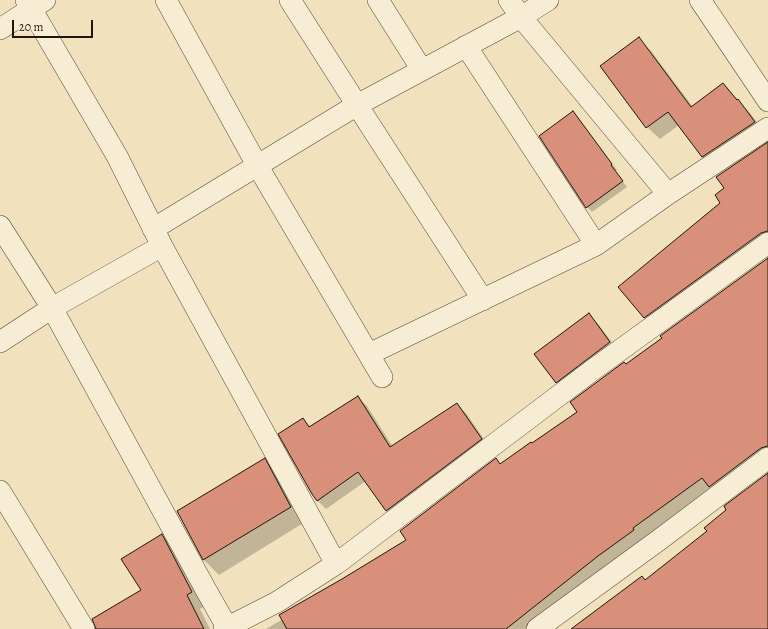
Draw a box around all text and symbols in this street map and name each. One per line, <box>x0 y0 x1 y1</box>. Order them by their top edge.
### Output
scale bar <box>14 12 95 38</box>
text: 20 m <box>19 19 43 35</box>

